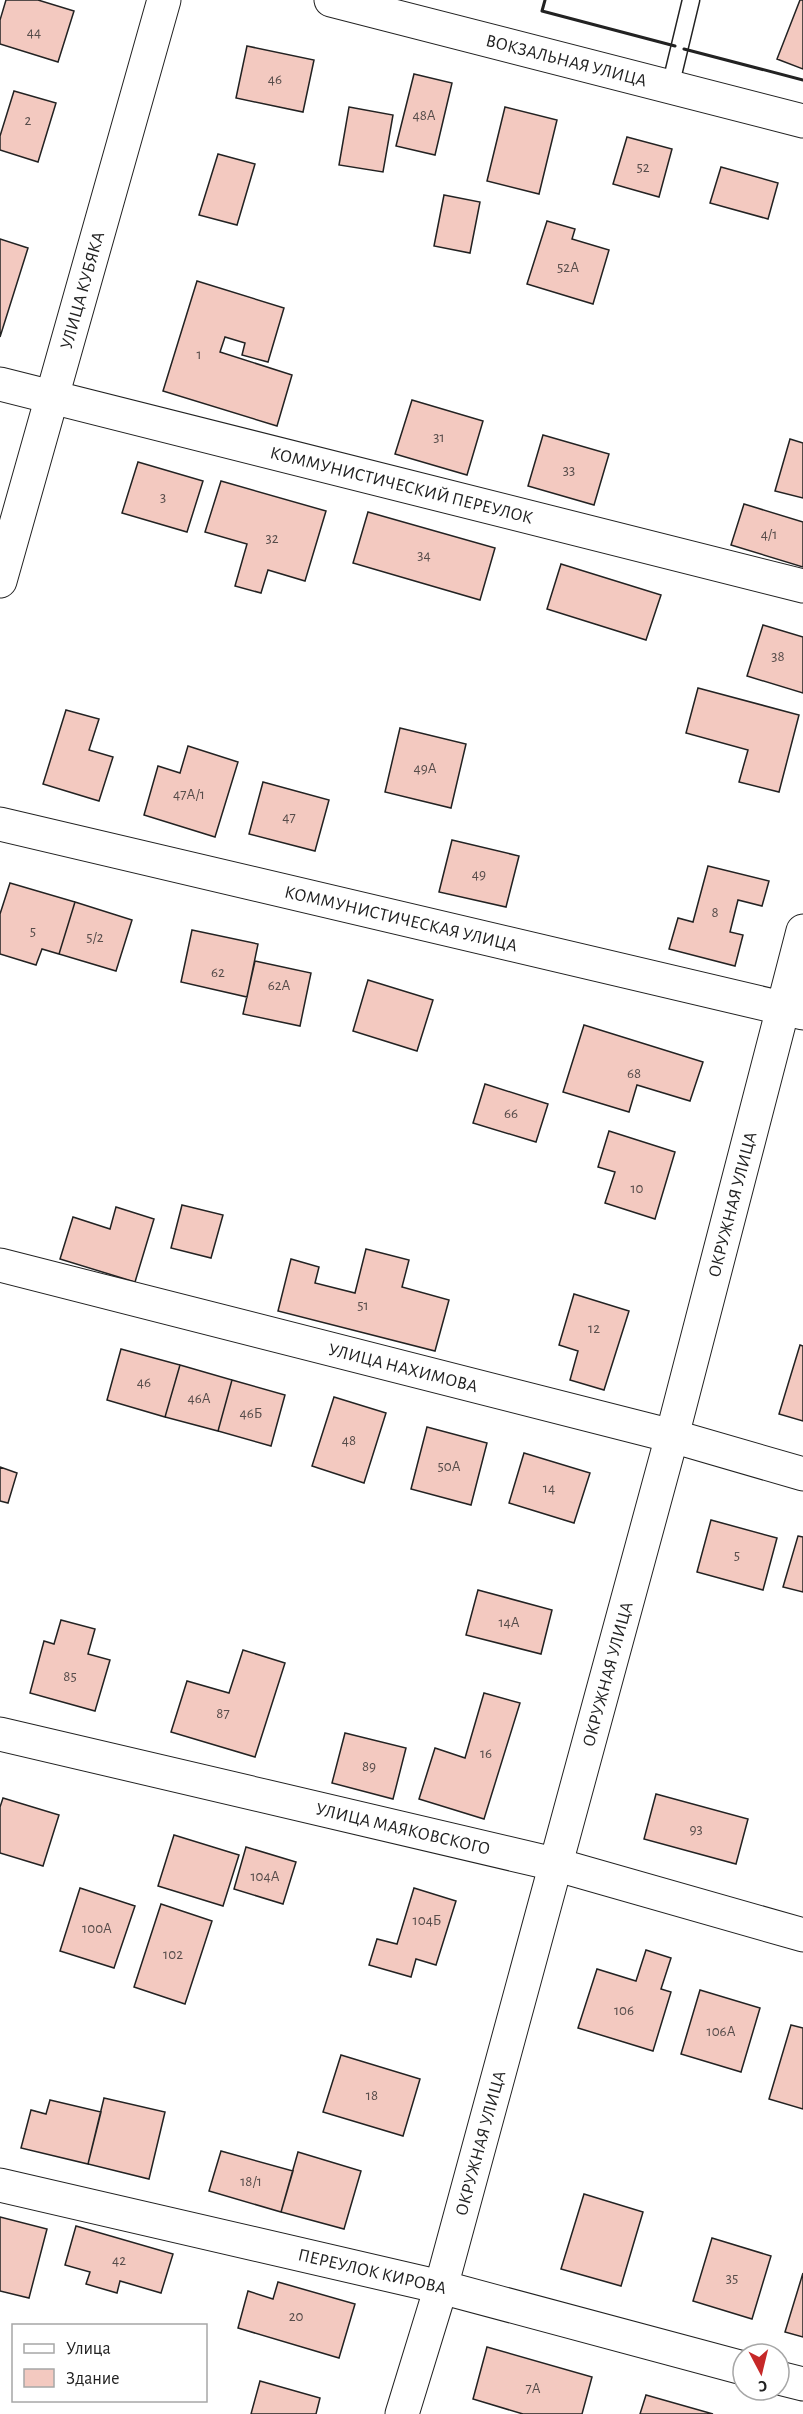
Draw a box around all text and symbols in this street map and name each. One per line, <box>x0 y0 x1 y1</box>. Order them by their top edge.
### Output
house number: 44 <box>27 25 41 40</box>
street label: ВОКЗАЛЬНАЯ УЛИЦА <box>484 32 649 91</box>
house number: 46 <box>268 72 282 87</box>
house number: 48А <box>412 108 436 123</box>
house number: 2 <box>25 113 32 128</box>
house number: 52 <box>636 160 650 175</box>
street label: УЛИЦА КУБЯКА <box>58 229 108 351</box>
house number: 52А <box>557 260 579 275</box>
house number: 1 <box>196 347 202 362</box>
house number: 31 <box>433 430 445 445</box>
street label: КОММУНИСТИЧЕСКИЙ ПЕРЕУЛОК <box>268 444 535 528</box>
house number: 33 <box>563 463 575 478</box>
house number: 3 <box>160 490 166 505</box>
house number: 4/1 <box>761 527 777 542</box>
house number: 32 <box>265 531 279 546</box>
house number: 34 <box>417 548 431 563</box>
house number: 38 <box>771 649 785 664</box>
house number: 49А <box>413 761 437 776</box>
house number: 47А/1 <box>173 787 205 802</box>
house number: 47 <box>282 810 296 825</box>
house number: 49 <box>472 867 486 882</box>
street label: КОММУНИСТИЧЕСКАЯ УЛИЦА <box>283 883 519 956</box>
house number: 8 <box>711 905 719 920</box>
house number: 5 <box>30 924 36 939</box>
house number: 5/2 <box>86 930 104 945</box>
house number: 62 <box>211 965 225 980</box>
house number: 62А <box>268 978 291 993</box>
house number: 68 <box>627 1066 641 1081</box>
house number: 66 <box>504 1106 518 1121</box>
street label: ОКРУЖНАЯ УЛИЦА <box>706 1130 761 1279</box>
house number: 10 <box>630 1181 644 1196</box>
house number: 51 <box>357 1298 369 1313</box>
house number: 12 <box>588 1321 600 1336</box>
street label: УЛИЦА НАХИМОВА <box>326 1341 480 1396</box>
house number: 46 <box>137 1375 151 1390</box>
house number: 46А <box>187 1391 211 1406</box>
house number: 46Б <box>240 1406 262 1421</box>
house number: 48 <box>342 1433 356 1448</box>
house number: 50А <box>437 1459 461 1474</box>
house number: 14 <box>543 1481 555 1496</box>
house number: 5 <box>734 1548 740 1563</box>
street label: ОКРУЖНАЯ УЛИЦА <box>580 1599 637 1749</box>
house number: 14А <box>498 1615 520 1630</box>
house number: 85 <box>63 1669 77 1684</box>
house number: 87 <box>216 1706 230 1721</box>
house number: 16 <box>480 1746 492 1761</box>
house number: 89 <box>362 1759 376 1774</box>
street label: УЛИЦА МАЯКОВСКОГО <box>314 1800 492 1859</box>
house number: 93 <box>689 1822 703 1837</box>
house number: 104А <box>250 1869 280 1884</box>
house number: 104Б <box>413 1913 441 1928</box>
house number: 100А <box>82 1921 112 1936</box>
house number: 102 <box>163 1947 183 1962</box>
house number: 106 <box>614 2003 634 2018</box>
house number: 106А <box>707 2024 736 2039</box>
street label: ОКРУЖНАЯ УЛИЦА <box>453 2068 509 2218</box>
house number: 18 <box>366 2088 378 2103</box>
house number: 18/1 <box>240 2174 262 2189</box>
street label: ПЕРЕУЛОК КИРОВА <box>296 2246 448 2298</box>
house number: 42 <box>112 2253 126 2268</box>
house number: 35 <box>726 2271 738 2286</box>
house number: 20 <box>289 2309 303 2324</box>
legend <box>12 2324 207 2402</box>
text: Улица <box>66 2340 111 2358</box>
north arrow <box>731 2342 791 2402</box>
text: Здание <box>66 2370 120 2388</box>
text: С <box>757 2377 768 2394</box>
house number: 7А <box>525 2381 541 2396</box>

